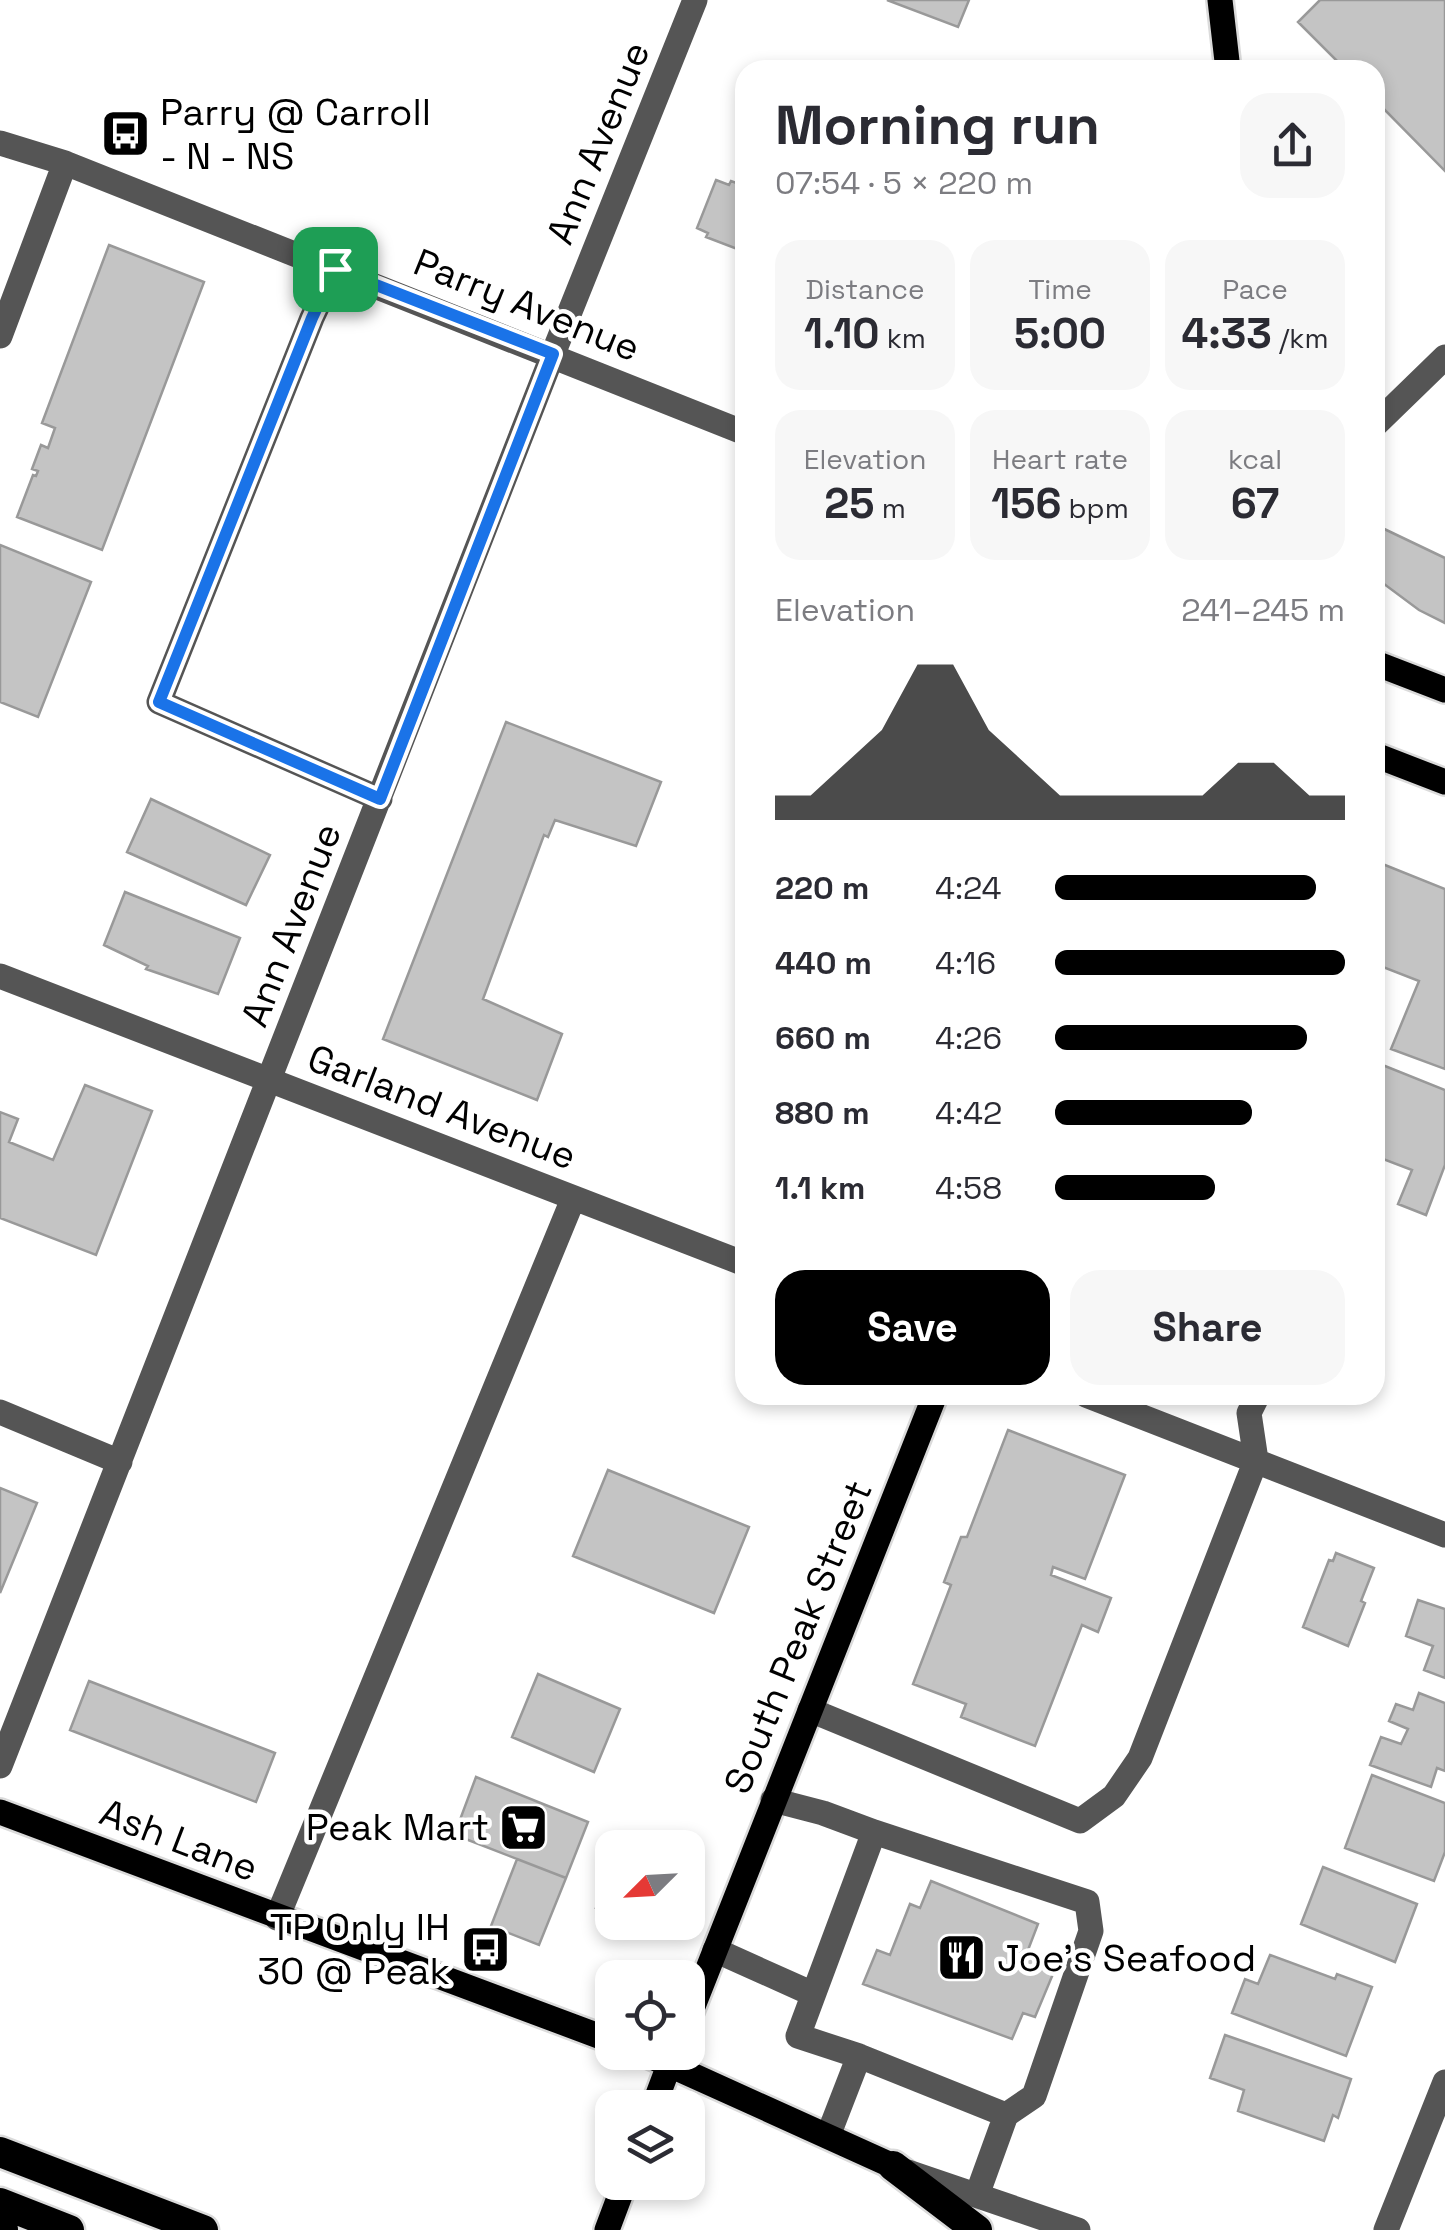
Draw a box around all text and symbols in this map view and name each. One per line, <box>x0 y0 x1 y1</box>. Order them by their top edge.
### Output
street label: Ann Avenue <box>536 35 660 251</box>
place label: Parry @ Carroll - N - NS <box>160 88 431 180</box>
text: Morning run <box>775 90 1100 160</box>
button: share <box>1240 93 1345 198</box>
bus stop icon: Parry @ Carroll - N - NS <box>99 108 151 160</box>
text: 07:54 · 5 × 220 m <box>775 163 1033 203</box>
pin <box>293 227 378 312</box>
street label: Parry Avenue <box>407 238 647 372</box>
icon: arrive <box>308 242 363 297</box>
text: Distance <box>805 271 925 307</box>
text: Time <box>1028 271 1092 307</box>
text: Pace <box>1222 271 1288 307</box>
text: 1.10 <box>804 307 880 360</box>
text: 5:00 <box>1014 307 1106 360</box>
text: 4:33 <box>1181 307 1272 360</box>
text: km <box>880 320 926 356</box>
text: /km <box>1272 320 1329 356</box>
text: Elevation <box>804 441 926 477</box>
text: Heart rate <box>992 441 1128 477</box>
text: kcal <box>1228 441 1282 477</box>
text: 25 <box>824 477 874 530</box>
text: 156 <box>991 477 1061 530</box>
text: 67 <box>1231 477 1279 530</box>
text: m <box>874 490 906 526</box>
text: bpm <box>1061 490 1129 526</box>
text: Elevation <box>775 590 915 630</box>
text: 241–245 m <box>1181 590 1345 630</box>
street label: Ann Avenue <box>230 817 352 1033</box>
text: 220 m <box>775 868 869 908</box>
text: 4:24 <box>935 868 1001 908</box>
text: 440 m <box>775 943 872 983</box>
text: 4:16 <box>935 943 996 983</box>
text: 660 m <box>775 1018 871 1058</box>
text: 4:26 <box>935 1018 1002 1058</box>
street label: Garland Avenue <box>301 1034 583 1180</box>
text: 880 m <box>775 1093 870 1133</box>
text: 4:42 <box>935 1093 1002 1133</box>
text: 1.1 km <box>775 1168 865 1208</box>
text: 4:58 <box>935 1168 1002 1208</box>
button: Save <box>775 1270 1050 1385</box>
button: Share <box>1070 1270 1345 1385</box>
street label: South Peak Street <box>713 1473 883 1801</box>
street label: Ash Lane <box>93 1788 265 1892</box>
supermarket icon: Peak Mart <box>498 1801 550 1853</box>
place label: Peak Mart <box>306 1803 489 1851</box>
north arrow <box>595 1830 705 1940</box>
map controls <box>595 1830 705 2200</box>
place label: TP Only IH 30 @ Peak <box>257 1903 450 1995</box>
bus stop icon: TP Only IH 30 @ Peak <box>459 1923 511 1975</box>
restaurant icon: Joe's Seafood <box>936 1932 988 1984</box>
place label: Joe's Seafood <box>997 1934 1256 1982</box>
button: locate <box>595 1960 705 2070</box>
button: layers <box>595 2090 705 2200</box>

